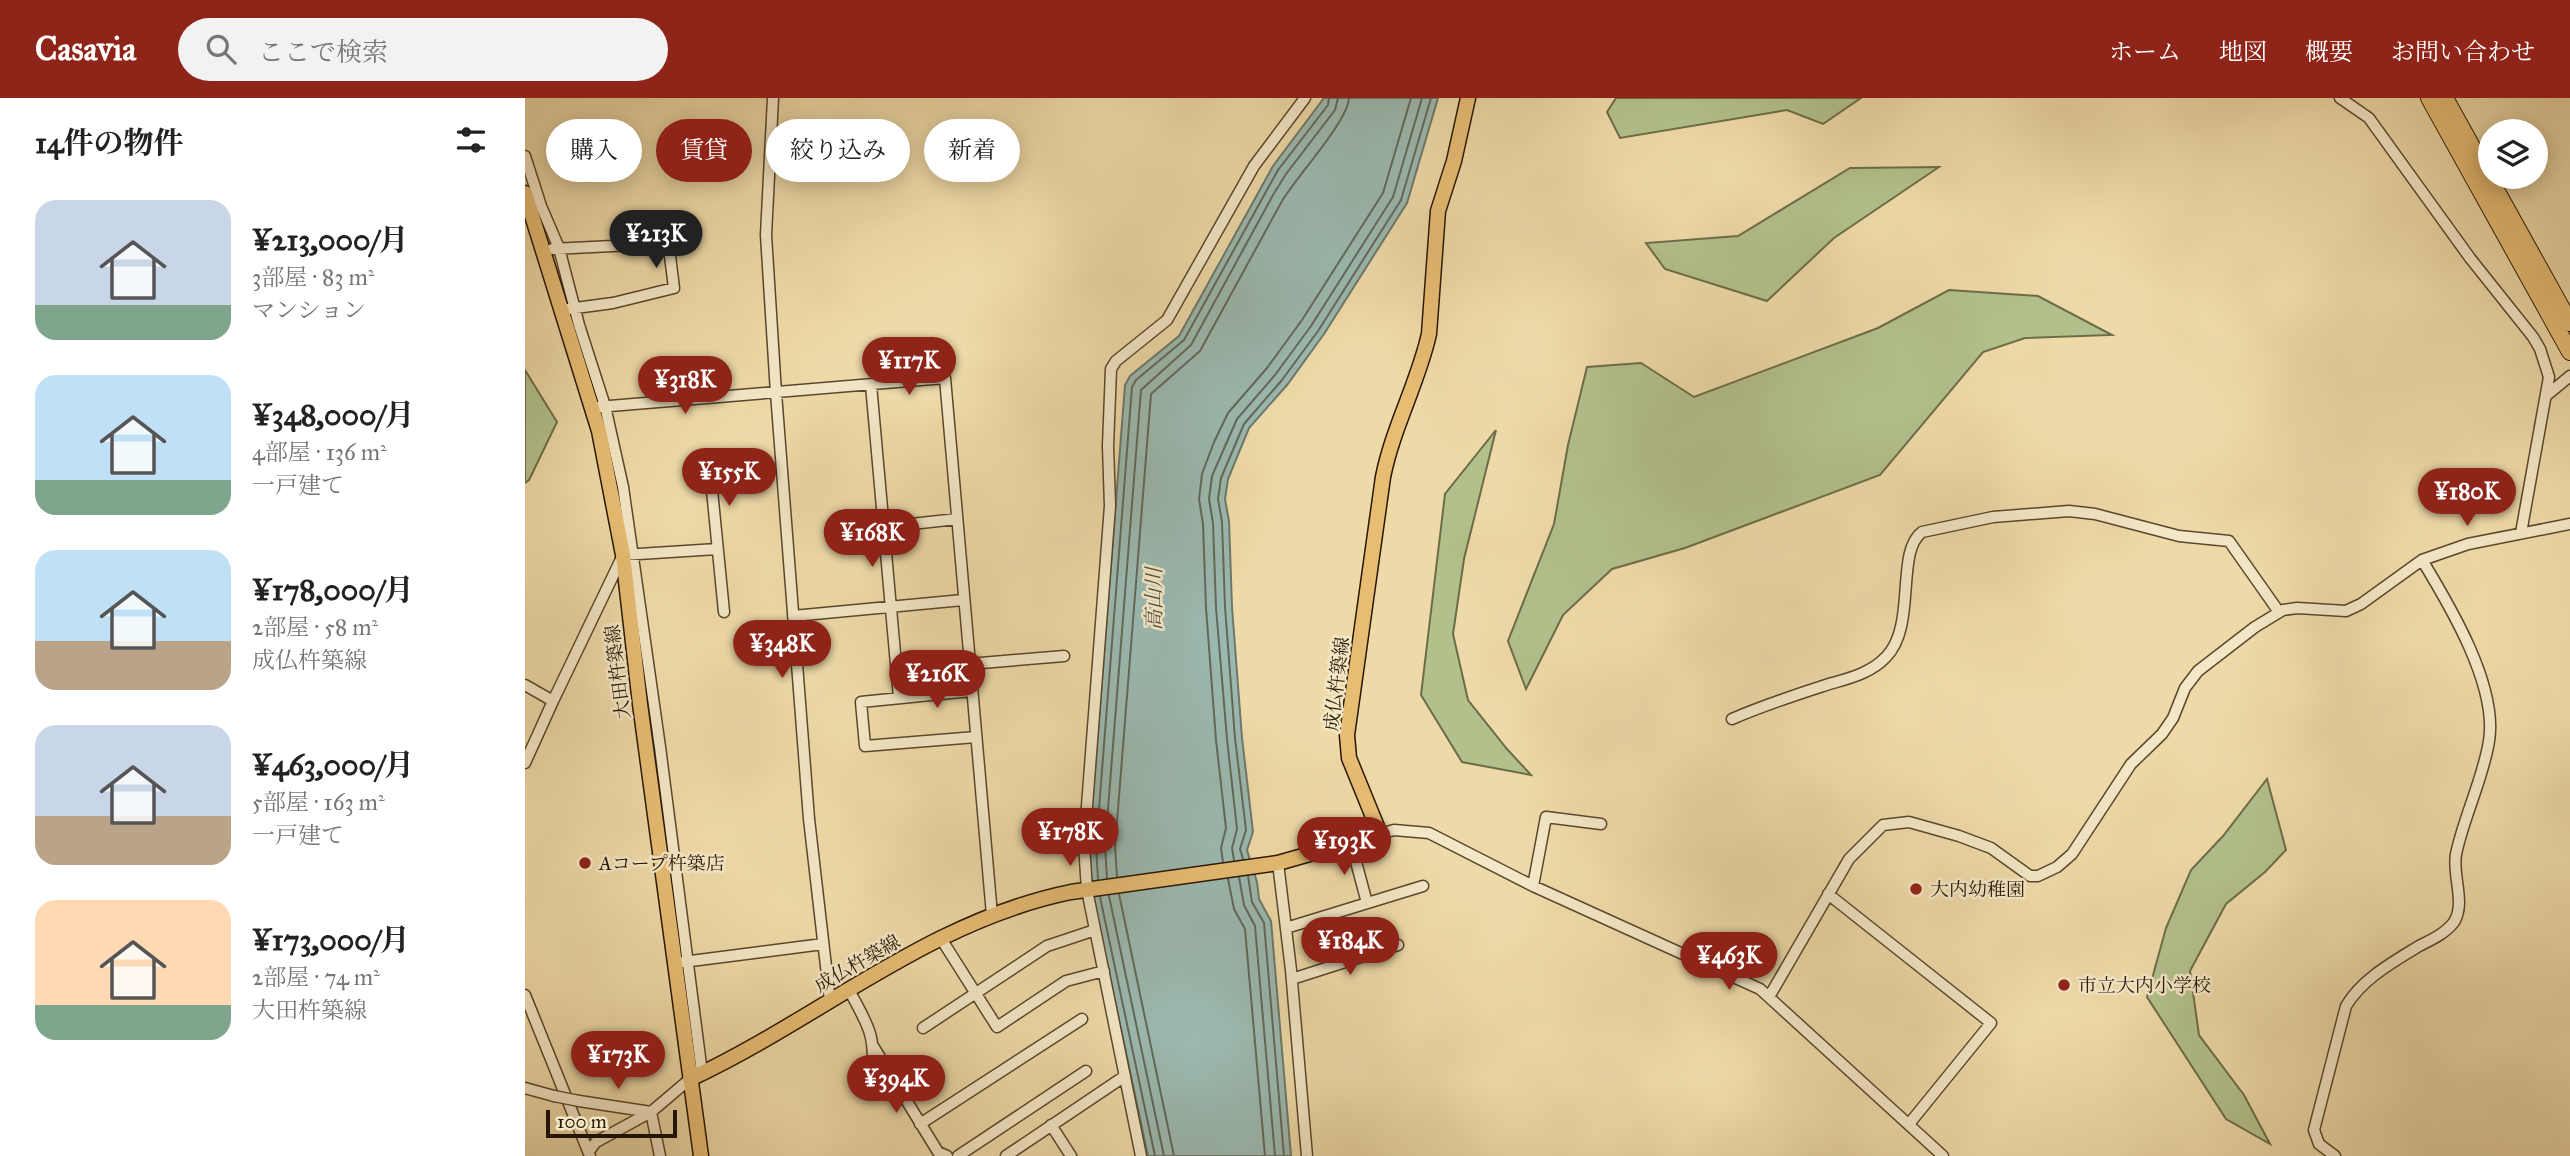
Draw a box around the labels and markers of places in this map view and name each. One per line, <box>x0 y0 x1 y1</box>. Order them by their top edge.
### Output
pin: ¥213K <box>607 211 705 270</box>
pin: ¥117K <box>860 338 958 397</box>
pin: ¥318K <box>636 356 734 416</box>
pin: ¥155K <box>680 448 778 508</box>
pin: ¥180K <box>2418 468 2516 528</box>
pin: ¥168K <box>823 510 921 569</box>
pin: ¥348K <box>733 620 831 680</box>
pin: ¥216K <box>888 650 986 710</box>
pin: ¥178K <box>1021 808 1119 868</box>
pin: ¥193K <box>1295 818 1393 877</box>
place label: Aコープ杵築店 <box>598 852 725 875</box>
marker: Aコープ杵築店 <box>577 855 593 871</box>
place label: 大内幼稚園 <box>1930 878 2025 901</box>
marker: 大内幼稚園 <box>1908 881 1924 897</box>
pin: ¥184K <box>1301 918 1399 977</box>
pin: ¥463K <box>1680 932 1778 992</box>
place label: 市立大内小学校 <box>2078 974 2211 997</box>
marker: 市立大内小学校 <box>2056 977 2072 993</box>
pin: ¥173K <box>569 1032 667 1091</box>
pin: ¥394K <box>847 1056 945 1115</box>

